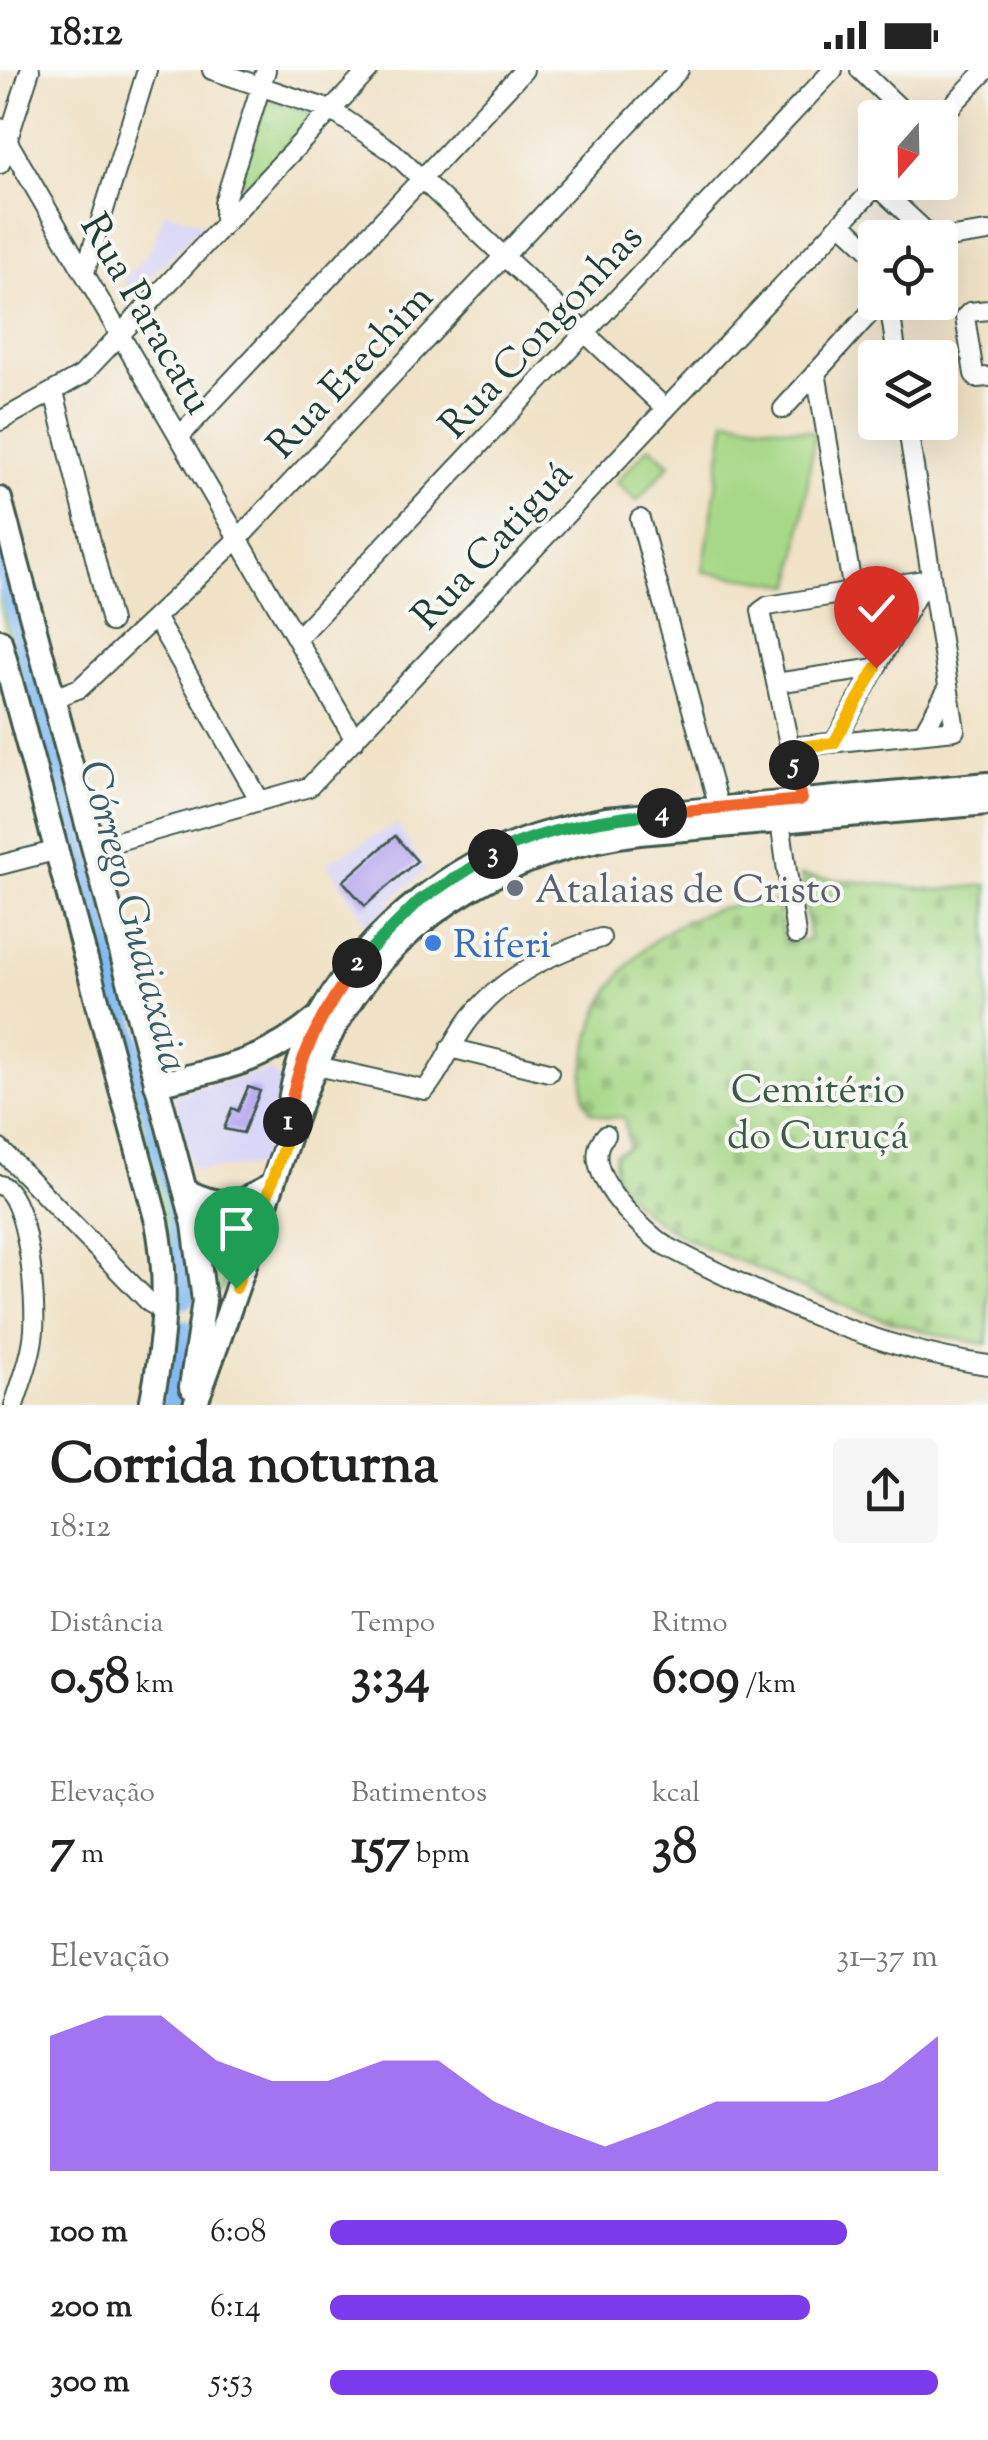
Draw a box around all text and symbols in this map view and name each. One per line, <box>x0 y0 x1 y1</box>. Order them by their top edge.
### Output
text: 18:12 <box>50 8 123 62</box>
north arrow <box>858 100 958 200</box>
map controls <box>858 100 958 440</box>
street label: Rua Paracatu <box>64 204 225 426</box>
street label: Rua Congonhas <box>428 213 658 454</box>
button: locate <box>858 220 958 320</box>
street label: Rua Erechim <box>256 273 449 473</box>
button: layers <box>858 340 958 440</box>
street label: Rua Catiguá <box>401 450 588 644</box>
pin <box>834 566 919 669</box>
icon: check <box>849 581 904 636</box>
pin: 5 <box>769 740 819 790</box>
text: 5 <box>789 745 799 785</box>
water label: Córrego Guaiaxaia <box>61 755 202 1080</box>
pin: 4 <box>637 788 687 838</box>
text: 4 <box>655 793 669 833</box>
pin: 3 <box>468 829 518 879</box>
text: 3 <box>487 834 499 874</box>
place label: Atalaias de Cristo <box>535 864 842 921</box>
marker: Atalaias de Cristo <box>504 877 526 899</box>
place label: Riferi <box>453 919 551 976</box>
marker: Riferi <box>422 932 444 954</box>
pin: 2 <box>332 938 382 988</box>
text: 2 <box>350 943 364 983</box>
park label: Cemitério do Curuçá <box>727 1064 909 1167</box>
pin: 1 <box>263 1097 313 1147</box>
text: 1 <box>283 1102 293 1142</box>
pin <box>194 1186 279 1289</box>
icon: arrive <box>209 1201 264 1256</box>
text: Corrida noturna <box>50 1428 438 1507</box>
button: share <box>833 1438 938 1543</box>
text: 18:12 <box>50 1505 111 1551</box>
text: Distância <box>50 1604 163 1644</box>
text: Tempo <box>351 1604 435 1644</box>
text: Ritmo <box>652 1604 728 1644</box>
text: 0.58 <box>50 1644 130 1716</box>
text: 3:34 <box>351 1644 430 1716</box>
text: 6:09 <box>652 1644 740 1716</box>
text: km <box>130 1665 174 1705</box>
text: /km <box>740 1665 796 1705</box>
text: Elevação <box>50 1774 155 1814</box>
text: Batimentos <box>351 1774 487 1814</box>
text: kcal <box>652 1774 700 1814</box>
text: 7 <box>50 1814 75 1886</box>
text: 157 <box>351 1814 410 1886</box>
text: 38 <box>652 1814 697 1886</box>
text: m <box>75 1835 104 1875</box>
text: bpm <box>410 1835 470 1875</box>
text: Elevação <box>50 1935 170 1981</box>
text: 31–37 m <box>836 1935 938 1981</box>
text: 100 m <box>50 2210 128 2256</box>
text: 6:08 <box>210 2210 267 2256</box>
text: 200 m <box>50 2285 132 2331</box>
text: 6:14 <box>210 2285 261 2331</box>
text: 300 m <box>50 2360 130 2406</box>
text: 5:53 <box>210 2360 253 2406</box>

